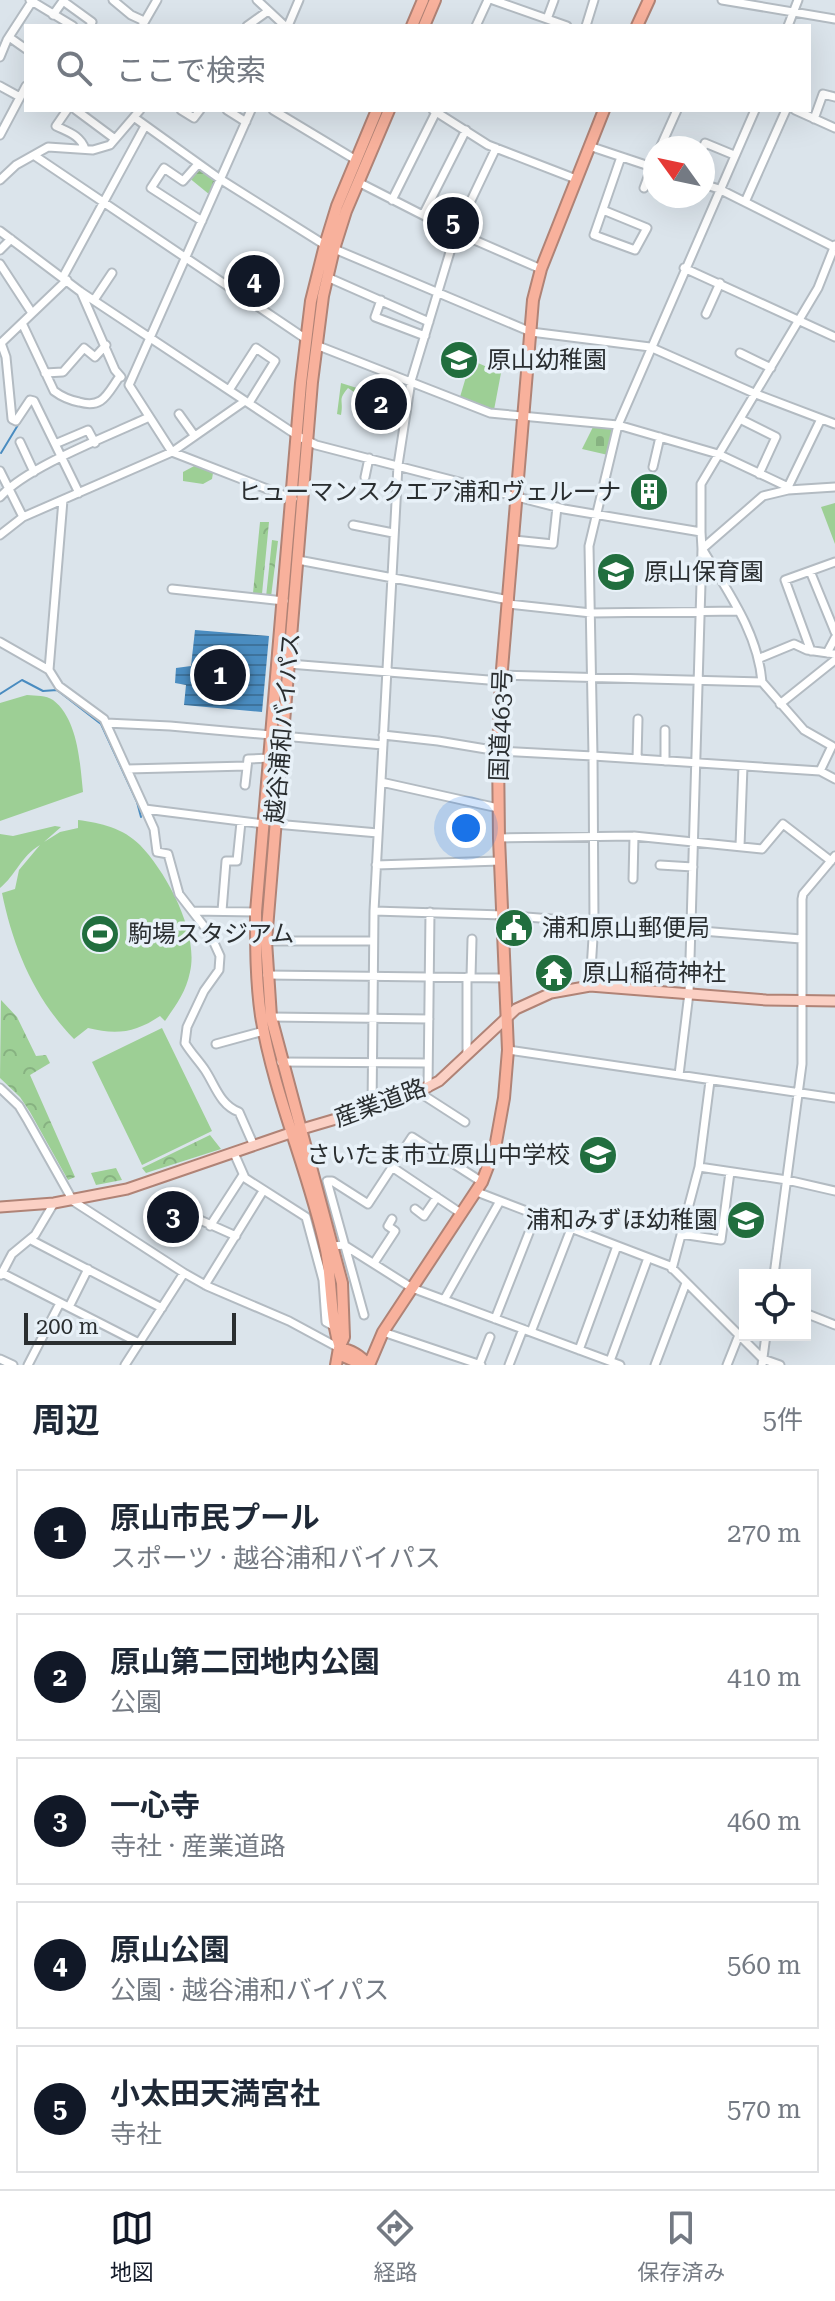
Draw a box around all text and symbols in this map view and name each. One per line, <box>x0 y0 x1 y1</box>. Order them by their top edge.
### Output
search box <box>24 24 811 112</box>
icon: search <box>52 46 96 90</box>
text: ここで検索 <box>116 53 266 88</box>
north arrow <box>643 136 715 208</box>
pin: 5 <box>427 193 479 253</box>
pin: 4 <box>228 251 280 311</box>
school or university icon: 原山幼稚園 <box>438 339 480 381</box>
place label: 原山幼稚園 <box>487 346 607 374</box>
pin: 2 <box>355 374 407 434</box>
building icon: ヒューマンスクエア浦和ヴェルーナ <box>628 471 670 513</box>
place label: ヒューマンスクエア浦和ヴェルーナ <box>237 478 621 506</box>
school or university icon: 原山保育園 <box>595 551 637 593</box>
place label: 原山保育園 <box>644 558 764 586</box>
street label: 越谷浦和バイパス <box>261 631 305 825</box>
pin: 1 <box>194 645 246 705</box>
street label: 国道463号 <box>485 668 517 782</box>
your location <box>446 808 486 848</box>
public building icon: 浦和原山郵便局 <box>493 907 535 949</box>
sports icon: 駒場スタジアム <box>79 913 121 955</box>
place label: 浦和原山郵便局 <box>542 914 710 942</box>
place label: 駒場スタジアム <box>128 920 294 948</box>
temple icon: 原山稲荷神社 <box>533 952 575 994</box>
place label: 原山稲荷神社 <box>582 959 726 987</box>
street label: 産業道路 <box>330 1073 430 1133</box>
school or university icon: さいたま市立原山中学校 <box>577 1134 619 1176</box>
place label: さいたま市立原山中学校 <box>307 1141 570 1169</box>
pin: 3 <box>147 1187 199 1247</box>
school or university icon: 浦和みずほ幼稚園 <box>725 1199 767 1241</box>
place label: 浦和みずほ幼稚園 <box>526 1206 718 1234</box>
map controls <box>739 1269 811 1341</box>
button: locate <box>739 1269 811 1341</box>
scale bar <box>24 1309 236 1345</box>
text: 200 m <box>36 1314 99 1339</box>
text: 周辺 <box>32 1400 100 1440</box>
text: 5件 <box>762 1405 803 1435</box>
text: 原山市民プール <box>110 1500 320 1535</box>
text: 1 <box>53 1518 67 1548</box>
text: 270 m <box>727 1518 801 1548</box>
text: スポーツ · 越谷浦和バイパス <box>110 1543 441 1573</box>
text: 原山第二団地内公園 <box>110 1644 380 1679</box>
text: 2 <box>53 1662 67 1692</box>
text: 410 m <box>727 1662 801 1692</box>
text: 公園 <box>110 1687 162 1717</box>
text: 一心寺 <box>110 1788 200 1823</box>
text: 3 <box>53 1806 67 1836</box>
text: 460 m <box>727 1806 801 1836</box>
text: 寺社 · 産業道路 <box>110 1831 286 1861</box>
text: 原山公園 <box>110 1932 230 1967</box>
text: 4 <box>53 1950 67 1980</box>
text: 560 m <box>727 1950 801 1980</box>
text: 公園 · 越谷浦和バイパス <box>110 1975 389 2005</box>
text: 小太田天満宮社 <box>110 2076 320 2111</box>
text: 5 <box>53 2094 67 2124</box>
text: 570 m <box>727 2094 801 2124</box>
text: 寺社 <box>110 2119 162 2149</box>
tab: 地図 <box>110 2206 154 2286</box>
tab: 経路 <box>373 2206 417 2286</box>
tab: 保存済み <box>637 2206 725 2286</box>

